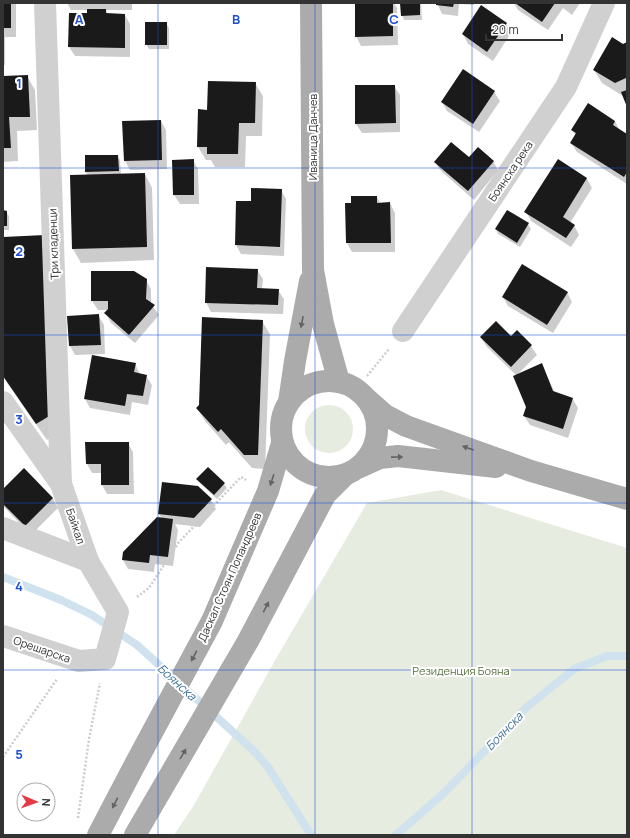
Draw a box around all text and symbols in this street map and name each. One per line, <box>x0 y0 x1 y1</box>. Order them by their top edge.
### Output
text: A <box>75 10 84 28</box>
text: B <box>232 10 240 28</box>
text: C <box>389 10 399 28</box>
scale bar <box>486 16 562 42</box>
text: 20 m <box>492 21 519 38</box>
text: 1 <box>16 74 22 92</box>
street label: Иваница Данчев <box>305 94 320 180</box>
street label: Боянска река <box>484 138 536 204</box>
street label: Три кладенци <box>44 208 62 280</box>
text: 2 <box>15 242 23 260</box>
one-way arrow <box>299 316 305 328</box>
text: 3 <box>15 410 23 428</box>
one-way arrow <box>461 445 473 451</box>
one-way arrow <box>391 454 404 460</box>
one-way arrow <box>268 474 274 486</box>
street label: Байкал <box>63 506 89 546</box>
street label: Даскал Стоян Попандреев <box>194 510 264 644</box>
text: 4 <box>15 577 23 595</box>
one-way arrow <box>263 601 269 612</box>
street label: Орешарска <box>11 632 73 666</box>
one-way arrow <box>190 650 197 661</box>
water label: Боянска <box>154 660 201 705</box>
park label: Резиденция Бояна <box>412 663 510 678</box>
water label: Боянска <box>481 707 527 754</box>
text: 5 <box>15 745 23 763</box>
one-way arrow <box>180 748 187 760</box>
north arrow <box>16 782 56 822</box>
one-way arrow <box>112 797 118 808</box>
text: N <box>39 798 54 807</box>

